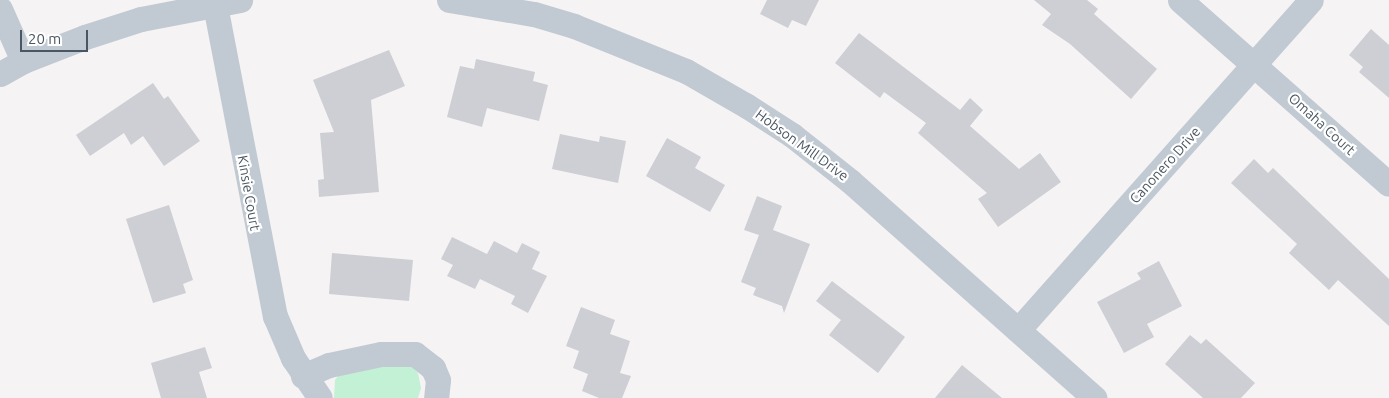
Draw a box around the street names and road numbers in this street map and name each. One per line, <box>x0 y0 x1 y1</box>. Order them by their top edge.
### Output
street label: Omaha Court <box>1285 90 1359 158</box>
street label: Hobson Mill Drive <box>752 106 852 184</box>
street label: Canonero Drive <box>1126 123 1204 207</box>
street label: Kinsie Court <box>234 154 264 232</box>

